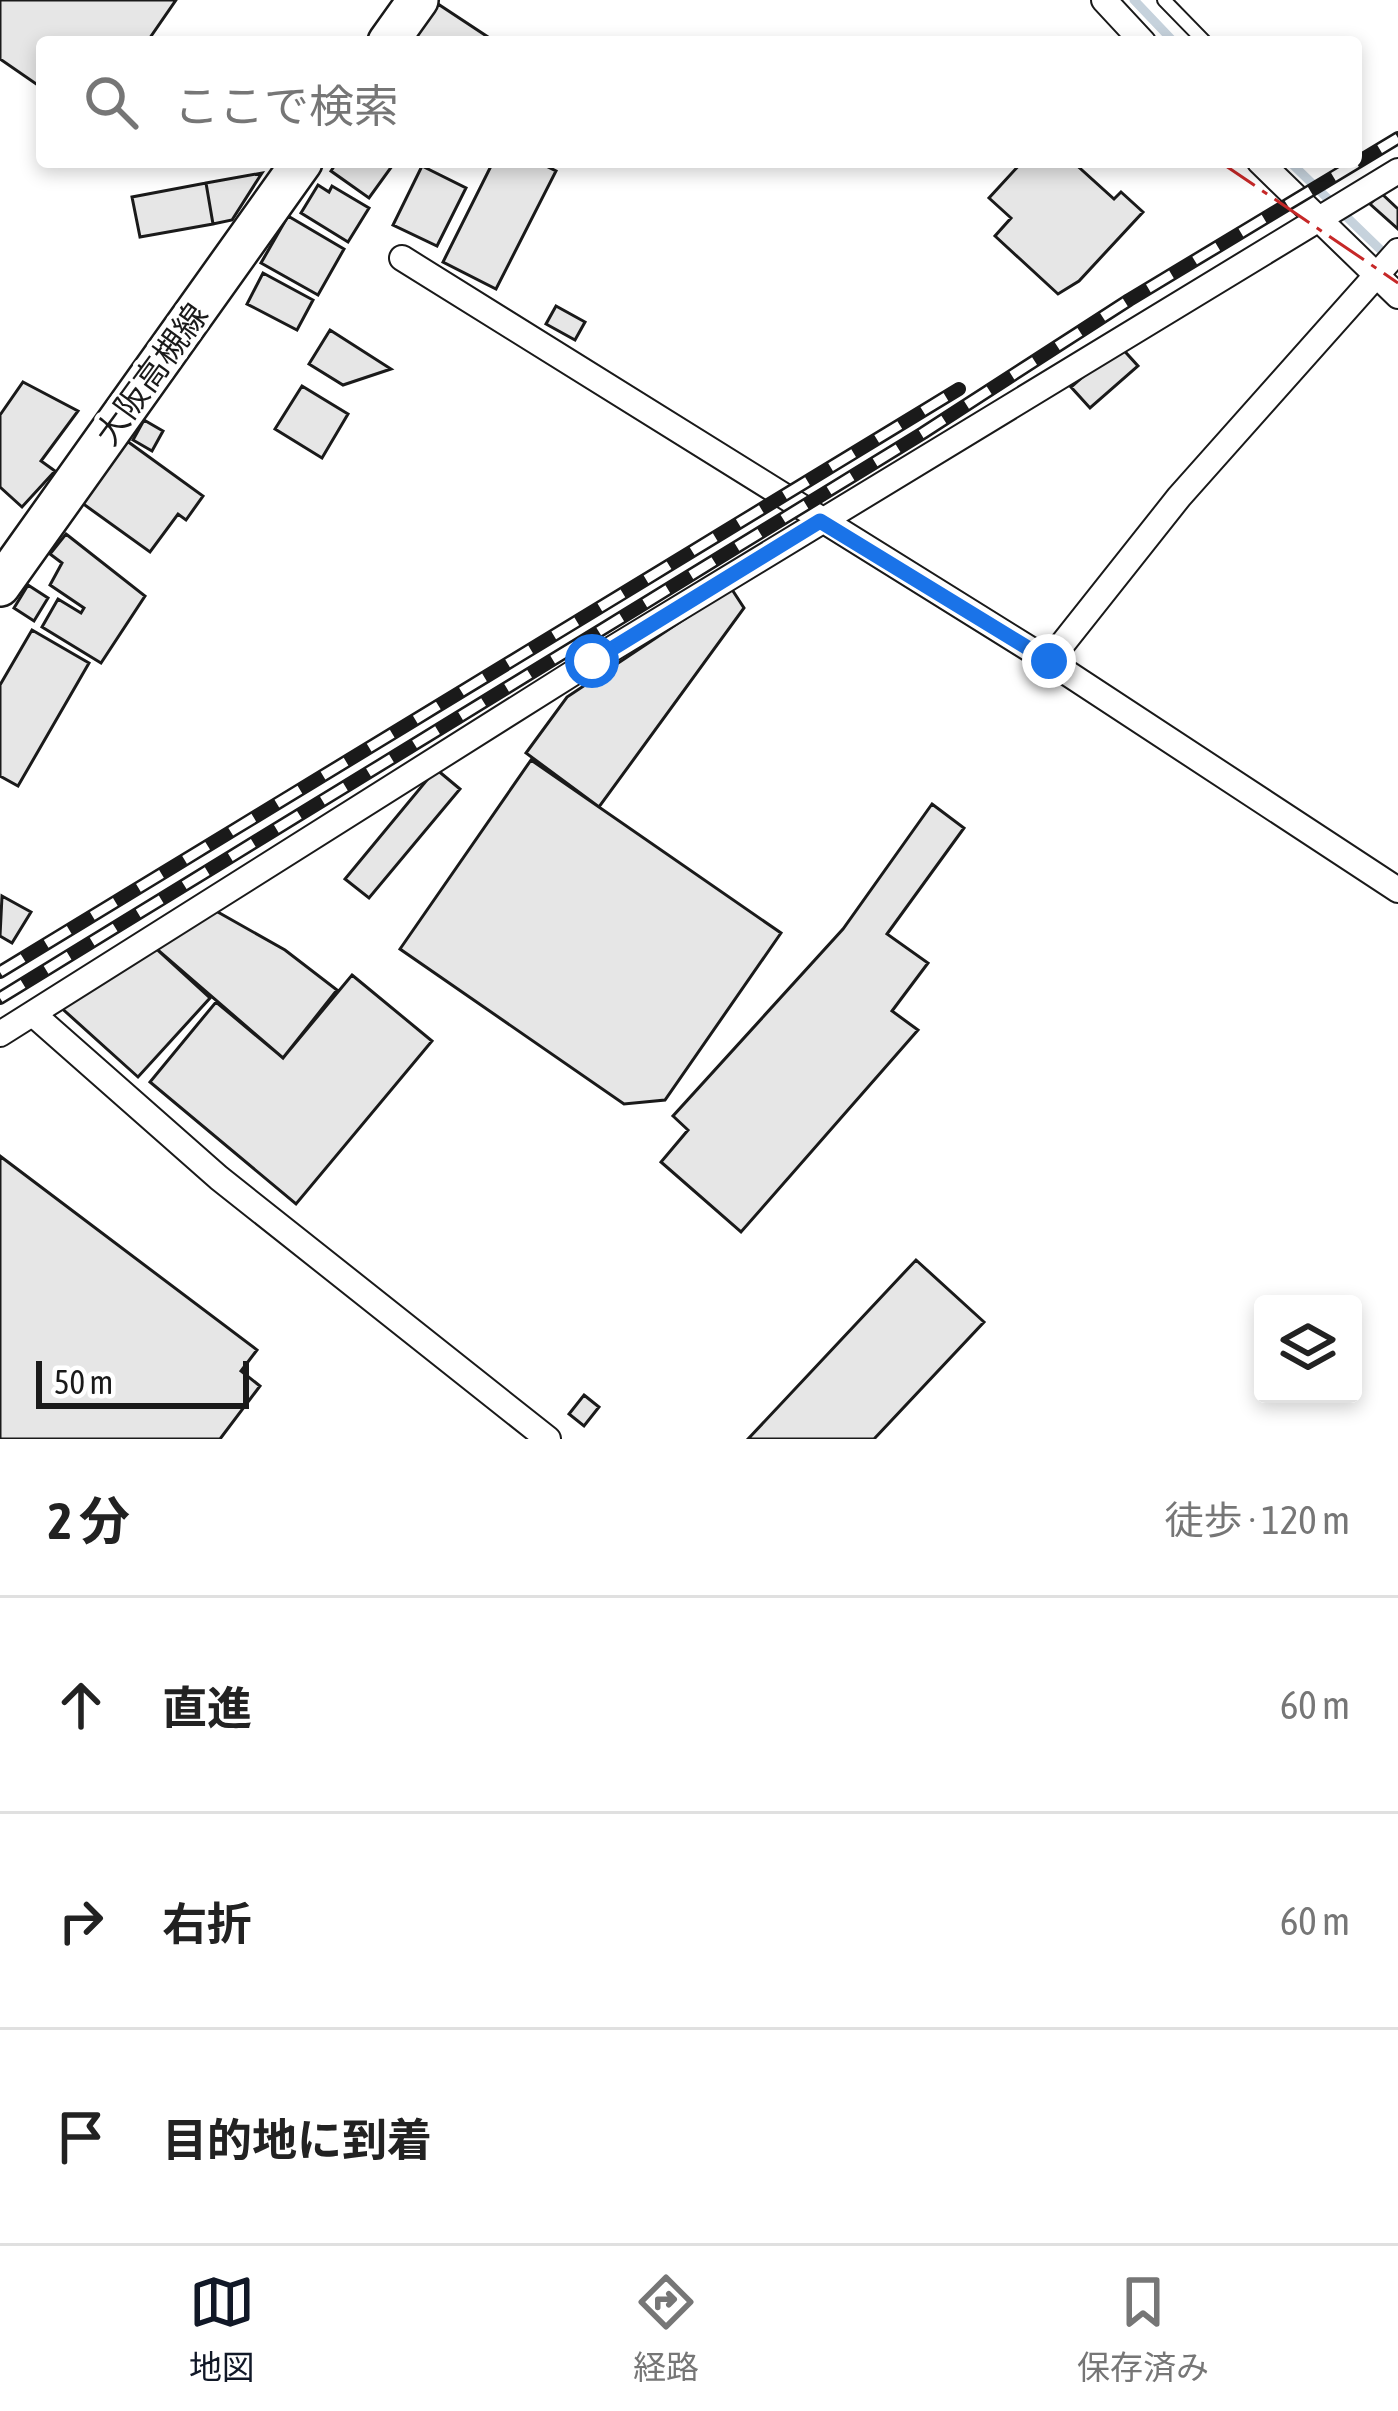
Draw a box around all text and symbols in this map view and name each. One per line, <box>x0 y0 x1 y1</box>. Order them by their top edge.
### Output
search box <box>36 36 1362 168</box>
icon: search <box>78 69 144 135</box>
text: ここで検索 <box>174 80 399 132</box>
street label: 大阪高槻線 <box>87 296 215 452</box>
route start <box>565 634 619 688</box>
route end <box>1022 634 1076 688</box>
map controls <box>1254 1295 1362 1403</box>
button: layers <box>1254 1295 1362 1403</box>
scale bar <box>36 1355 249 1408</box>
text: 50 m <box>54 1363 113 1401</box>
text: 2 分 <box>48 1491 130 1550</box>
text: 徒歩 · 120 m <box>1165 1498 1350 1542</box>
icon: ahead <box>48 1672 114 1738</box>
text: 直進 <box>162 1682 252 1734</box>
text: 60 m <box>1280 1683 1350 1727</box>
icon: right <box>48 1888 114 1954</box>
text: 右折 <box>162 1898 252 1950</box>
text: 60 m <box>1280 1899 1350 1943</box>
icon: arrive <box>48 2104 114 2170</box>
text: 目的地に到着 <box>162 2114 432 2166</box>
tab: 地図 <box>189 2269 255 2389</box>
tab: 経路 <box>633 2269 699 2389</box>
tab: 保存済み <box>1077 2269 1209 2389</box>

